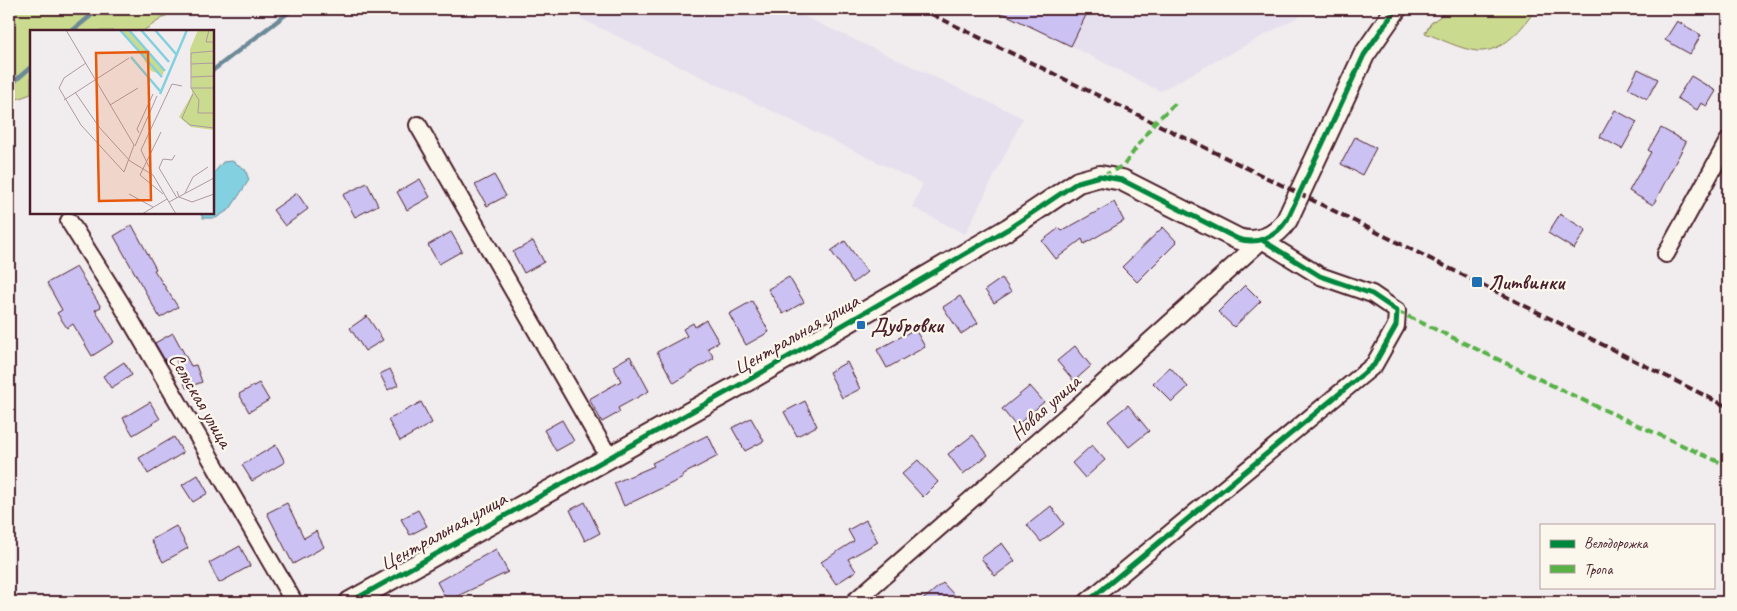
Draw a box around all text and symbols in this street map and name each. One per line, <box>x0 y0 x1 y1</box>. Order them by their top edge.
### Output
inset map <box>30 30 214 214</box>
place label: Литвинки <box>1488 269 1566 295</box>
marker: Литвинки <box>1470 275 1484 289</box>
street label: Центральная улица <box>729 287 865 380</box>
place label: Дубровки <box>871 312 945 338</box>
marker: Дубровки <box>855 319 867 331</box>
street label: Сельская улица <box>163 348 240 454</box>
street label: Новая улица <box>1004 367 1087 445</box>
street label: Центральная улица <box>375 485 512 576</box>
legend <box>1540 524 1714 588</box>
text: Велодорожка <box>1584 534 1648 553</box>
text: Тропа <box>1584 560 1613 579</box>

